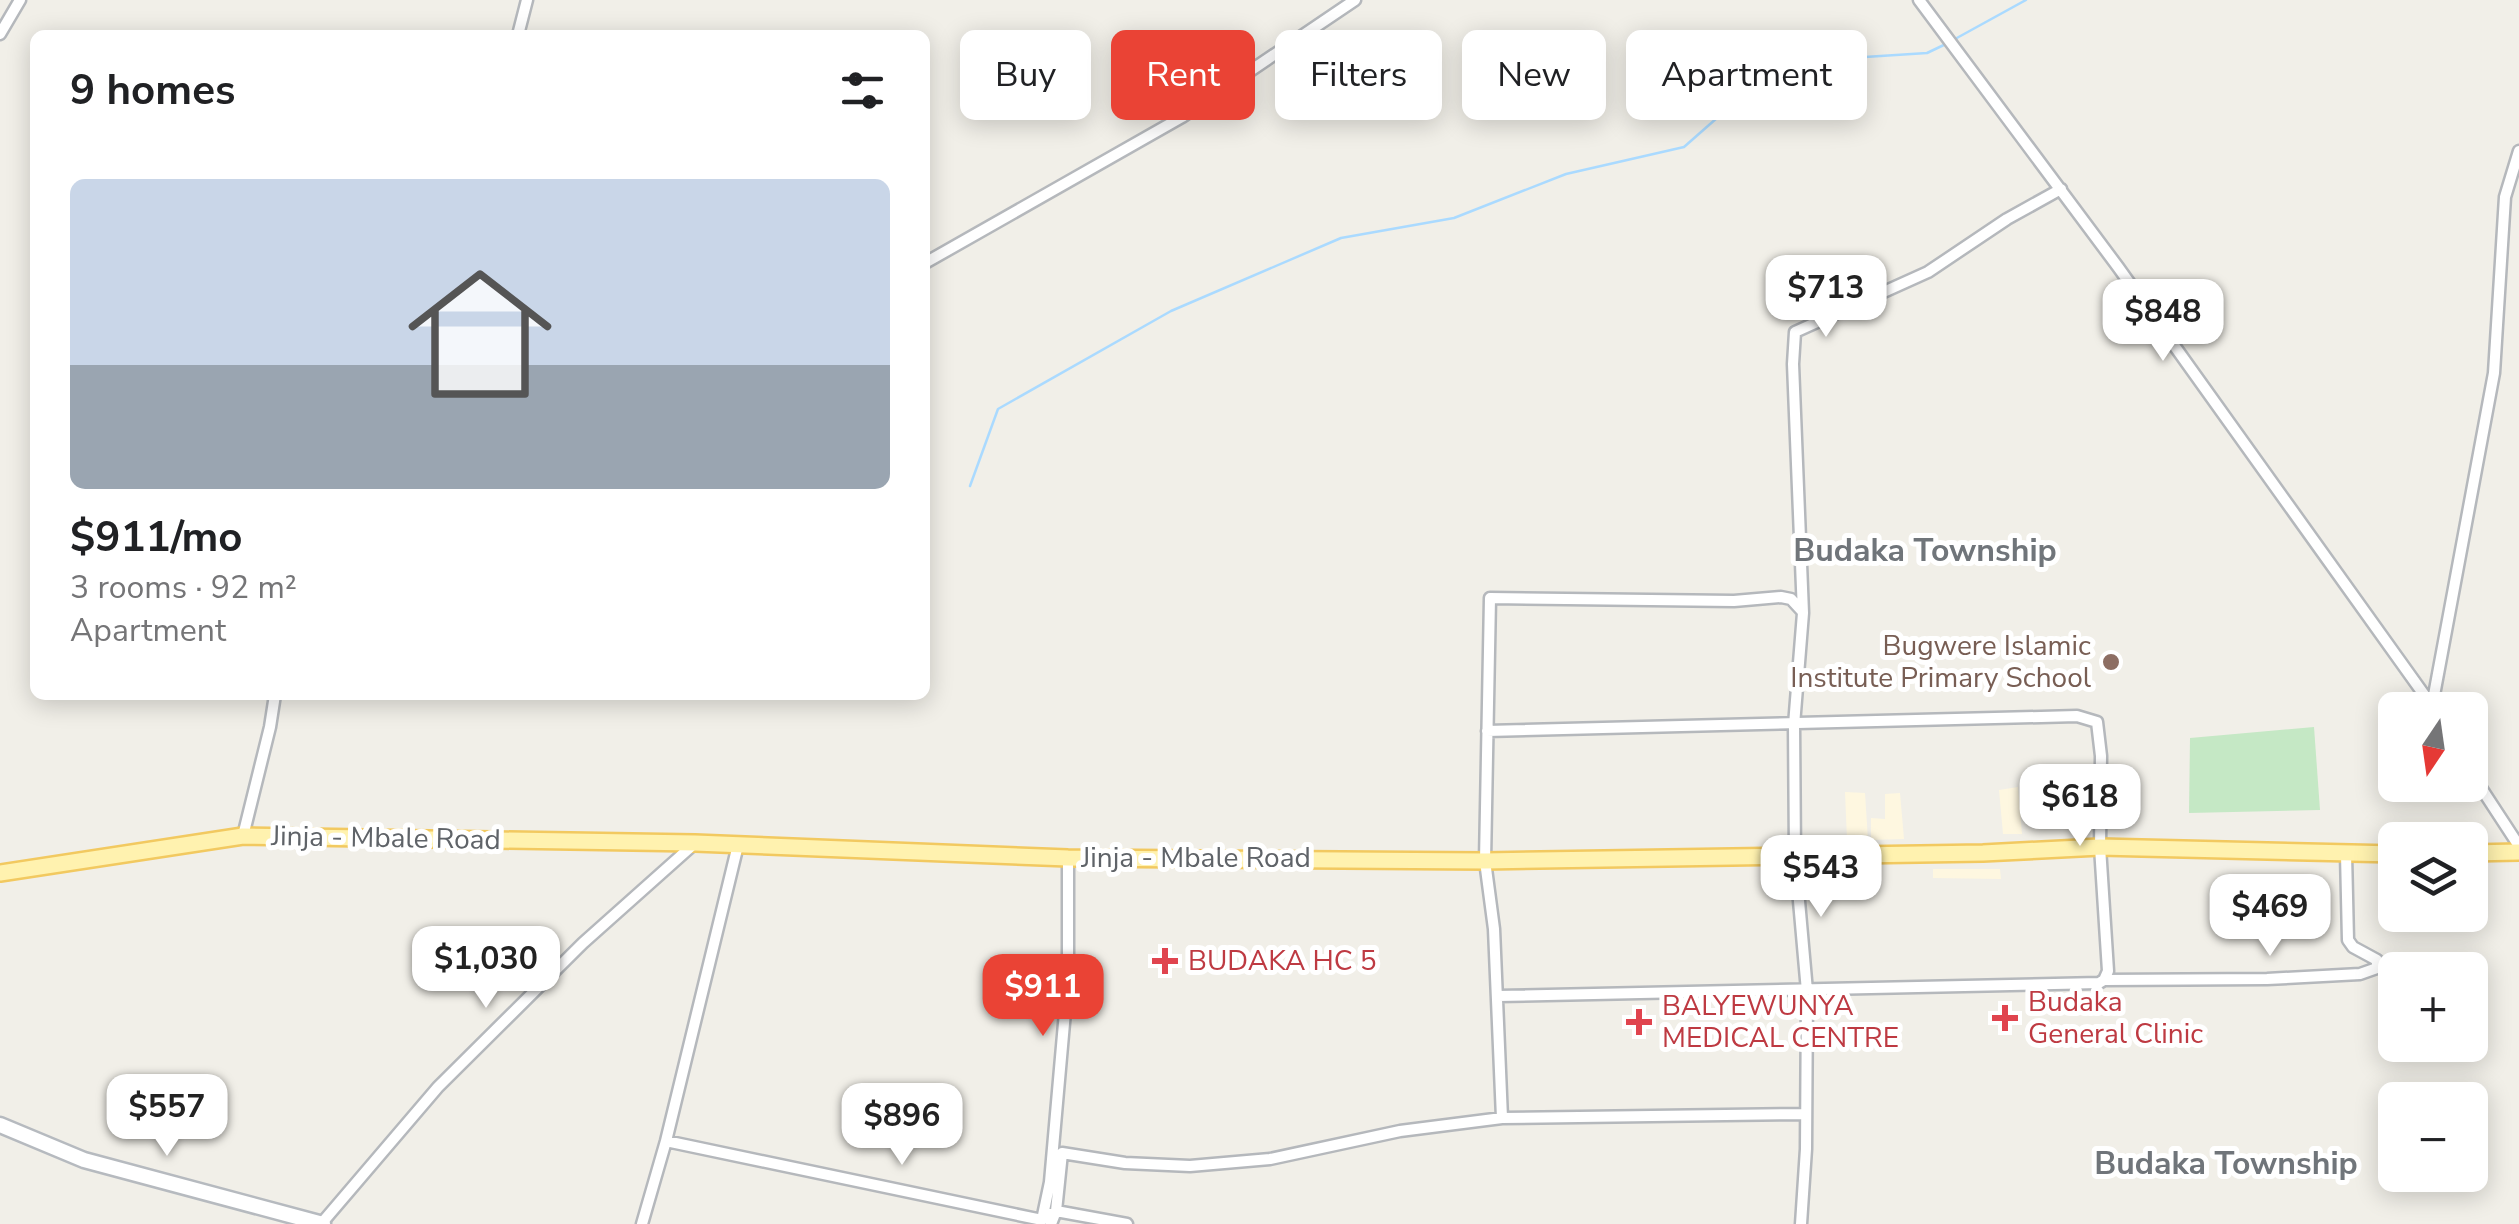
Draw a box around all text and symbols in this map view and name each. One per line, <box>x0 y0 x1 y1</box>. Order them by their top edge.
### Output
chip: Buy <box>960 30 1091 120</box>
chip: Rent <box>1111 30 1255 120</box>
chip: Filters <box>1275 30 1442 120</box>
chip: New <box>1462 30 1606 120</box>
chip: Apartment <box>1626 30 1867 120</box>
text: 9 homes <box>70 62 235 119</box>
icon: filters <box>835 63 890 118</box>
icon: home <box>390 244 570 424</box>
pin: $713 <box>1767 255 1885 340</box>
text: $713 <box>1788 266 1864 309</box>
pin: $848 <box>2104 279 2222 364</box>
text: $848 <box>2125 290 2201 333</box>
text: $911/mo <box>70 509 242 566</box>
district label: Budaka Township <box>1793 529 2057 572</box>
text: 3 rooms · 92 m² <box>70 566 297 609</box>
text: Apartment <box>70 609 226 652</box>
place label: Bugwere Islamic Institute Primary School <box>1790 627 2092 697</box>
marker: Bugwere Islamic Institute Primary School <box>2100 651 2122 673</box>
north arrow <box>2378 692 2488 802</box>
map controls <box>2378 692 2488 1192</box>
pin: $618 <box>2021 764 2139 849</box>
text: $618 <box>2042 775 2118 818</box>
street label: Jinja - Mbale Road <box>270 817 501 859</box>
button: layers <box>2378 822 2488 932</box>
pin: $543 <box>1762 835 1880 920</box>
street label: Jinja - Mbale Road <box>1080 839 1311 877</box>
text: $543 <box>1783 846 1859 889</box>
pin: $469 <box>2211 874 2329 959</box>
text: $469 <box>2232 885 2308 928</box>
pin: $1,030 <box>405 926 567 1011</box>
text: $1,030 <box>434 937 538 980</box>
place label: BUDAKA HC 5 <box>1188 942 1377 980</box>
marker: BUDAKA HC 5 <box>1152 948 1178 974</box>
button: + <box>2378 952 2488 1062</box>
pin: $911 <box>984 954 1102 1039</box>
text: $911 <box>1005 965 1081 1008</box>
place label: Budaka General Clinic <box>2028 983 2203 1053</box>
place label: BALYEWUNYA MEDICAL CENTRE <box>1662 987 1899 1057</box>
marker: Budaka General Clinic <box>1992 1005 2018 1031</box>
marker: BALYEWUNYA MEDICAL CENTRE <box>1626 1009 1652 1035</box>
pin: $557 <box>108 1074 226 1159</box>
button: − <box>2378 1082 2488 1192</box>
pin: $896 <box>843 1083 961 1168</box>
text: $557 <box>129 1085 205 1128</box>
text: $896 <box>864 1094 940 1137</box>
district label: Budaka Township <box>2094 1142 2358 1185</box>

